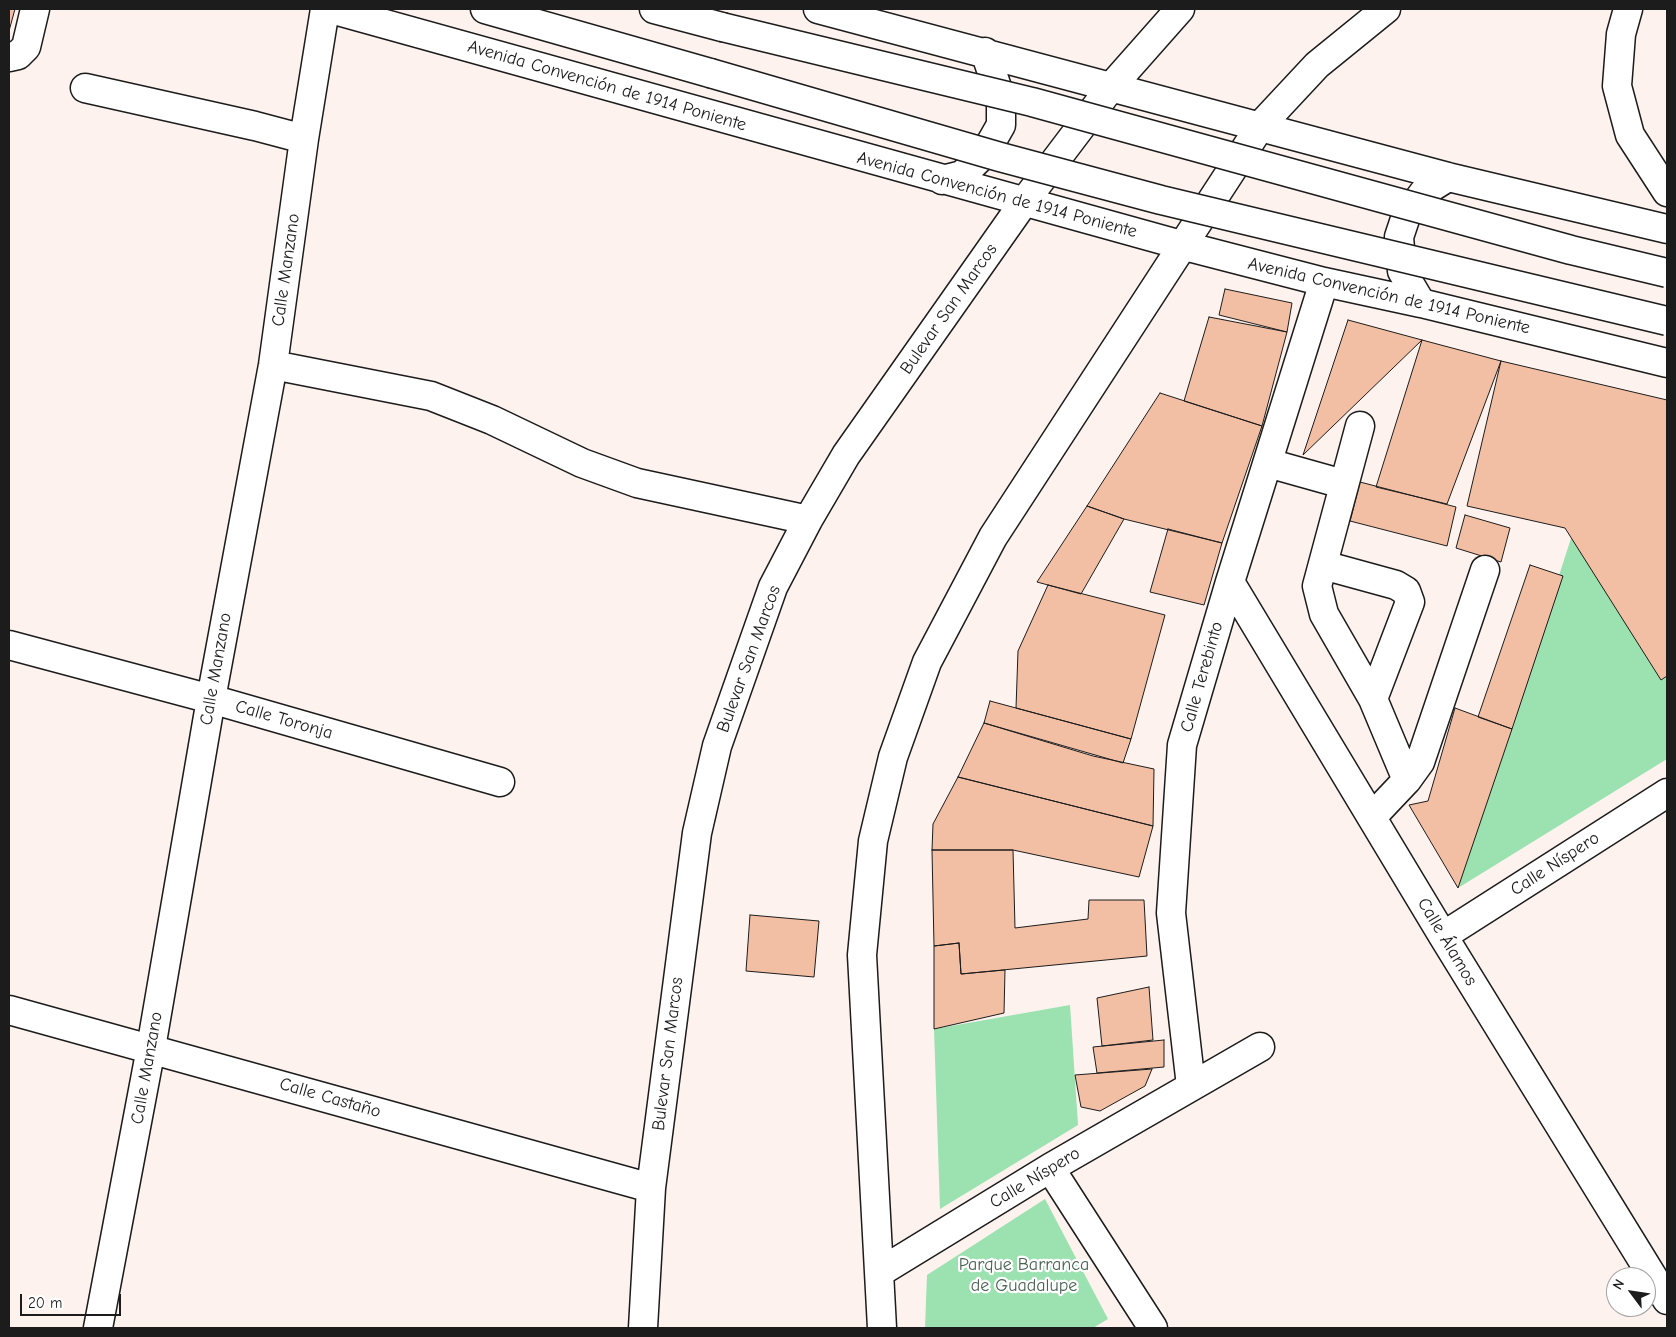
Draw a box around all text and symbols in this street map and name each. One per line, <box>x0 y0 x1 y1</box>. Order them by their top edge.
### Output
street label: Avenida Convención de 1914 Poniente <box>465 36 749 136</box>
street label: Avenida Convención de 1914 Poniente <box>855 147 1139 243</box>
street label: Calle Manzano <box>267 212 305 328</box>
street label: Bulevar San Marcos <box>896 239 1002 379</box>
street label: Avenida Convención de 1914 Poniente <box>1246 253 1532 339</box>
street label: Bulevar San Marcos <box>712 583 786 735</box>
street label: Calle Manzano <box>195 611 237 727</box>
street label: Calle Terebinto <box>1176 619 1228 735</box>
street label: Calle Toronja <box>233 696 335 744</box>
street label: Calle Níspero <box>1507 827 1603 901</box>
street label: Calle Álamos <box>1412 894 1482 990</box>
street label: Bulevar San Marcos <box>648 976 688 1132</box>
street label: Calle Manzano <box>126 1010 168 1126</box>
street label: Calle Castaño <box>277 1073 383 1123</box>
street label: Calle Níspero <box>986 1143 1084 1213</box>
park label: Parque Barranca de Guadalupe <box>959 1254 1089 1296</box>
north arrow <box>1606 1267 1656 1317</box>
text: N <box>1609 1276 1628 1293</box>
scale bar <box>22 1284 124 1316</box>
text: 20 m <box>28 1294 62 1312</box>

